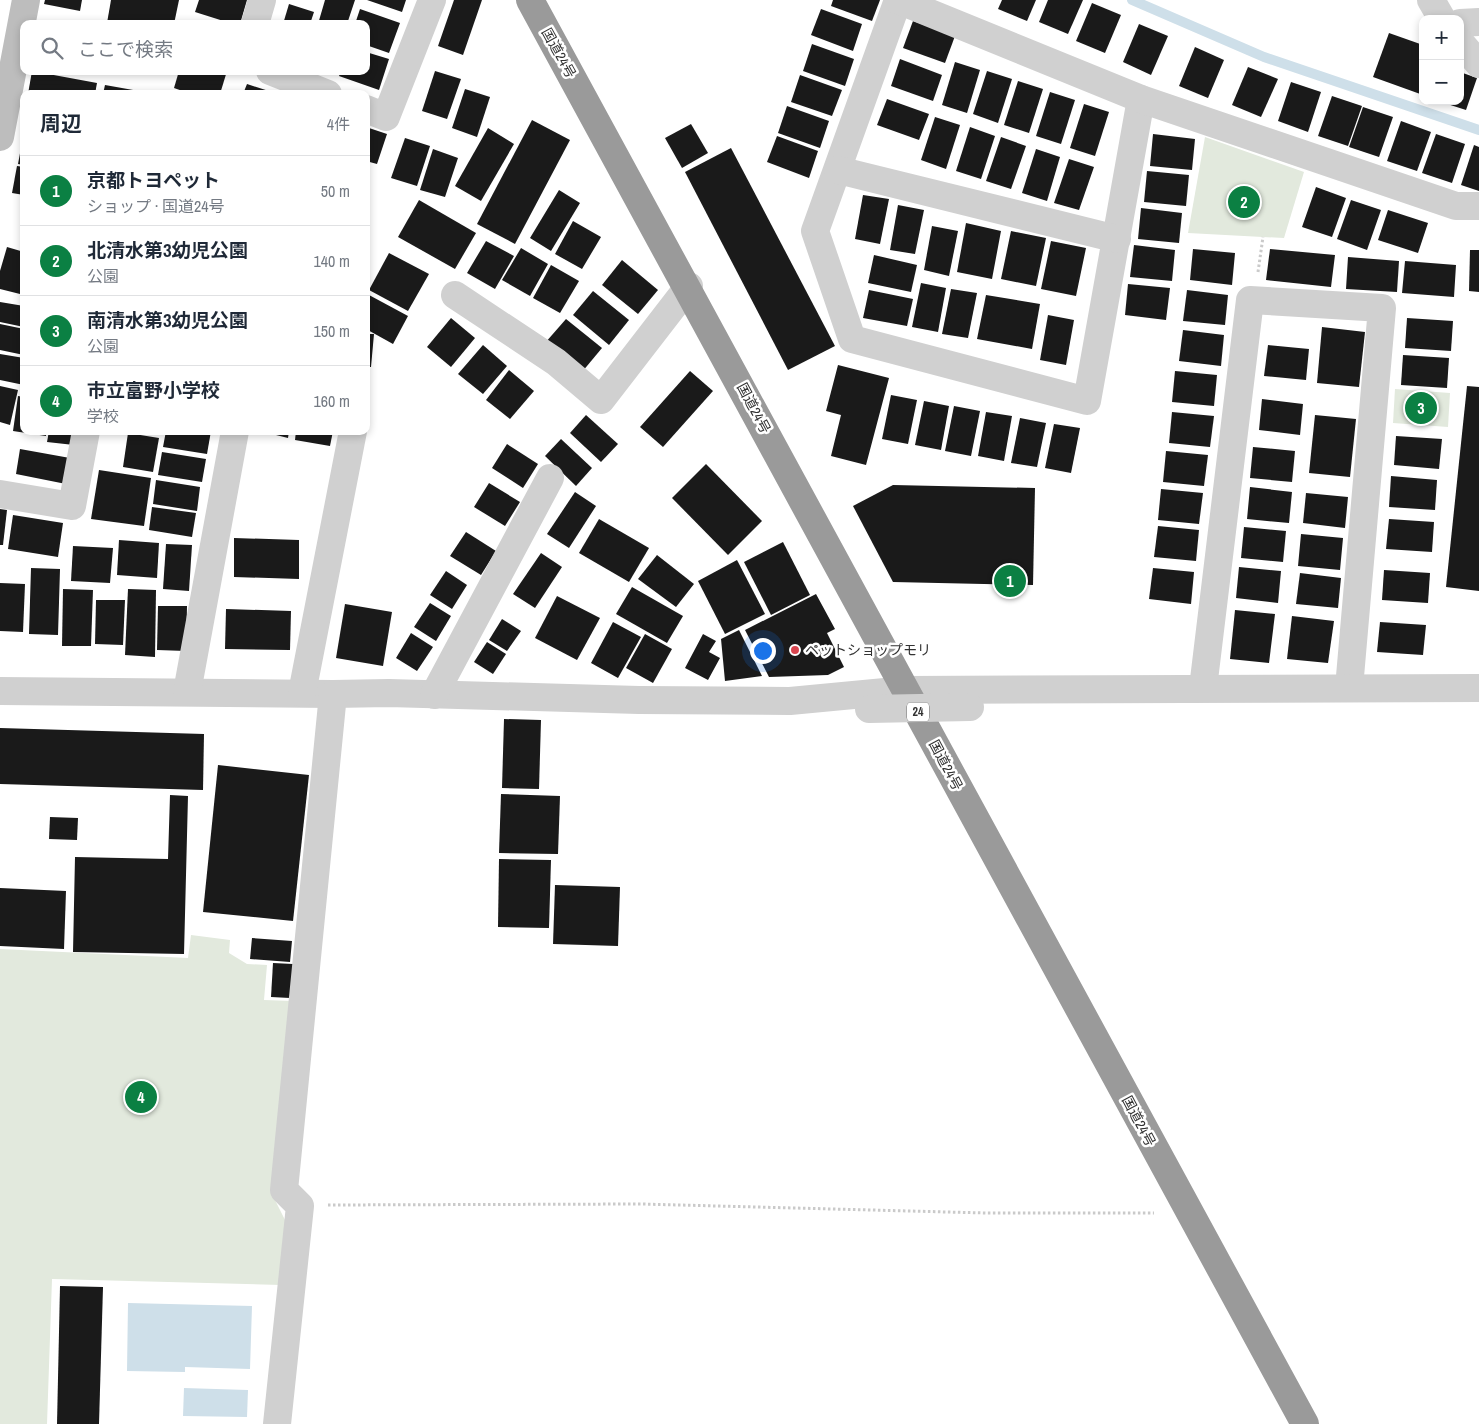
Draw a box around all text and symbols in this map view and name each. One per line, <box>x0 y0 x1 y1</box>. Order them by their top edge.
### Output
map controls <box>1419 15 1464 105</box>
button: + <box>1419 15 1464 60</box>
search box <box>20 20 370 75</box>
street label: 国道24号 <box>538 25 580 81</box>
icon: search <box>38 34 66 62</box>
text: ここで検索 <box>78 36 173 62</box>
button: − <box>1419 60 1464 105</box>
text: 周辺 <box>40 109 82 138</box>
text: 4件 <box>327 113 350 135</box>
text: 京都トヨペット <box>87 167 220 193</box>
text: 1 <box>52 180 60 202</box>
text: 50 m <box>321 180 350 202</box>
pin: 2 <box>1228 183 1260 221</box>
text: ショップ · 国道24号 <box>87 195 225 217</box>
text: 北清水第3幼児公園 <box>87 237 248 263</box>
text: 2 <box>52 250 60 272</box>
text: 140 m <box>314 250 350 272</box>
text: 公園 <box>87 265 119 287</box>
text: 南清水第3幼児公園 <box>87 307 248 333</box>
text: 3 <box>52 320 60 342</box>
text: 150 m <box>314 320 350 342</box>
text: 公園 <box>87 335 119 357</box>
text: 市立富野小学校 <box>87 377 220 403</box>
street label: 国道24号 <box>733 380 775 436</box>
pin: 3 <box>1405 389 1437 427</box>
text: 4 <box>52 390 60 412</box>
text: 160 m <box>314 390 350 412</box>
text: 学校 <box>87 405 119 427</box>
pin: 1 <box>994 562 1026 600</box>
your location <box>750 638 776 664</box>
place label: ペットショップモリ <box>805 641 931 659</box>
marker: ペットショップモリ <box>789 644 801 656</box>
road number: 24 <box>907 702 929 722</box>
street label: 国道24号 <box>925 737 967 793</box>
pin: 4 <box>125 1078 157 1116</box>
street label: 国道24号 <box>1118 1093 1160 1149</box>

